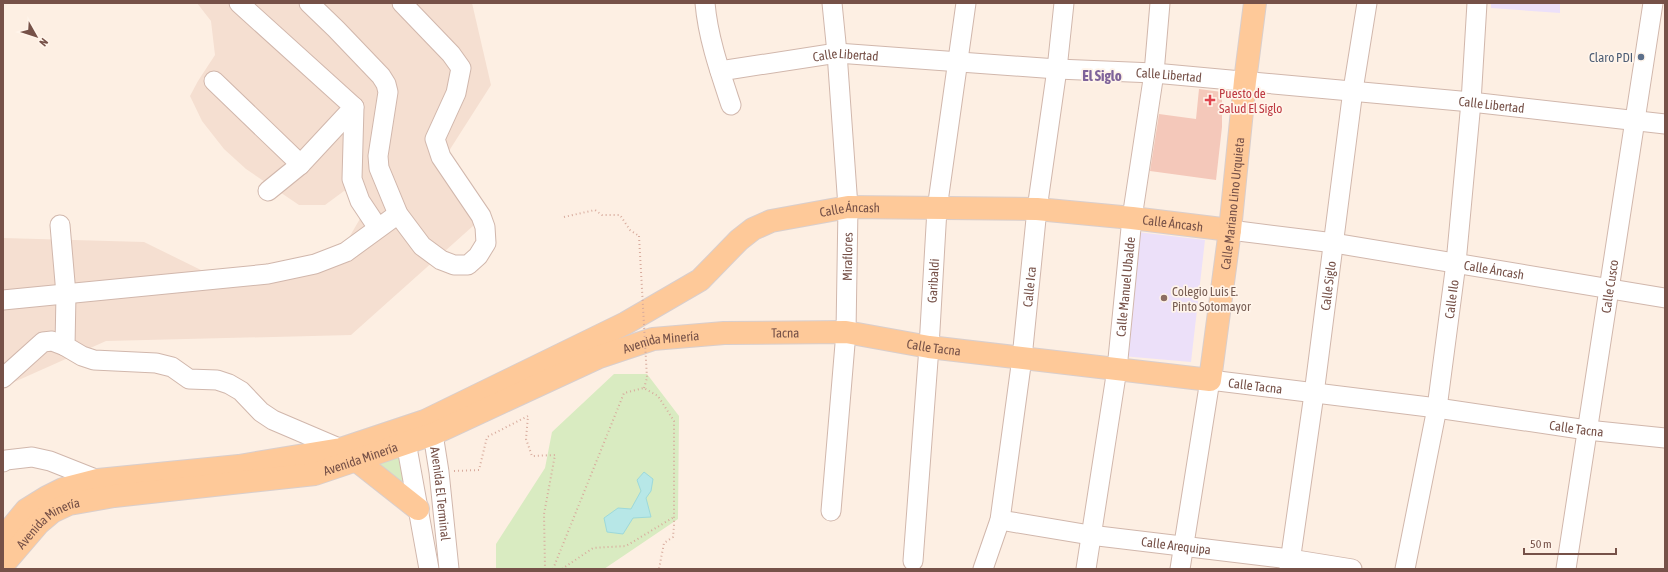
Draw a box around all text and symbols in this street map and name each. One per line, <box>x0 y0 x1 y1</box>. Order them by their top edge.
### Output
north arrow <box>16 16 56 56</box>
text: N <box>37 36 50 49</box>
street label: Calle Libertad <box>812 46 879 65</box>
place label: Claro PDI <box>1589 50 1633 65</box>
marker: Claro PDI <box>1636 52 1646 62</box>
street label: Calle Libertad <box>1136 65 1202 85</box>
district label: El Siglo <box>1082 67 1122 84</box>
place label: Puesto de Salud El Siglo <box>1219 86 1282 116</box>
marker: Puesto de Salud El Siglo <box>1204 94 1216 106</box>
street label: Calle Libertad <box>1458 94 1525 116</box>
street label: Calle Mariano Lino Urquieta <box>1218 137 1247 271</box>
street label: Calle Áncash <box>818 200 880 220</box>
street label: Calle Áncash <box>1142 212 1204 235</box>
street label: Miraflores <box>840 232 856 281</box>
street label: Calle Manuel Ubalde <box>1113 236 1138 337</box>
street label: Garibaldi <box>925 258 942 303</box>
street label: Calle Áncash <box>1463 258 1525 282</box>
street label: Calle Cusco <box>1598 259 1621 314</box>
street label: Calle Siglo <box>1318 260 1339 311</box>
street label: Calle Ica <box>1020 266 1039 308</box>
street label: Calle Ilo <box>1442 279 1462 320</box>
place label: Colegio Luis E. Pinto Sotomayor <box>1172 284 1251 314</box>
marker: Colegio Luis E. Pinto Sotomayor <box>1159 293 1169 303</box>
street label: Tacna <box>771 325 799 341</box>
street label: Avenida Minería <box>621 328 700 357</box>
street label: Calle Tacna <box>906 336 962 359</box>
street label: Calle Tacna <box>1227 375 1283 397</box>
street label: Calle Tacna <box>1548 418 1604 440</box>
street label: Avenida Minería <box>321 440 400 479</box>
street label: Avenida El Terminal <box>427 446 453 542</box>
street label: Avenida Minería <box>13 495 81 552</box>
scale bar <box>1524 530 1616 556</box>
street label: Calle Arequipa <box>1140 534 1212 557</box>
text: 50 m <box>1530 537 1552 551</box>

